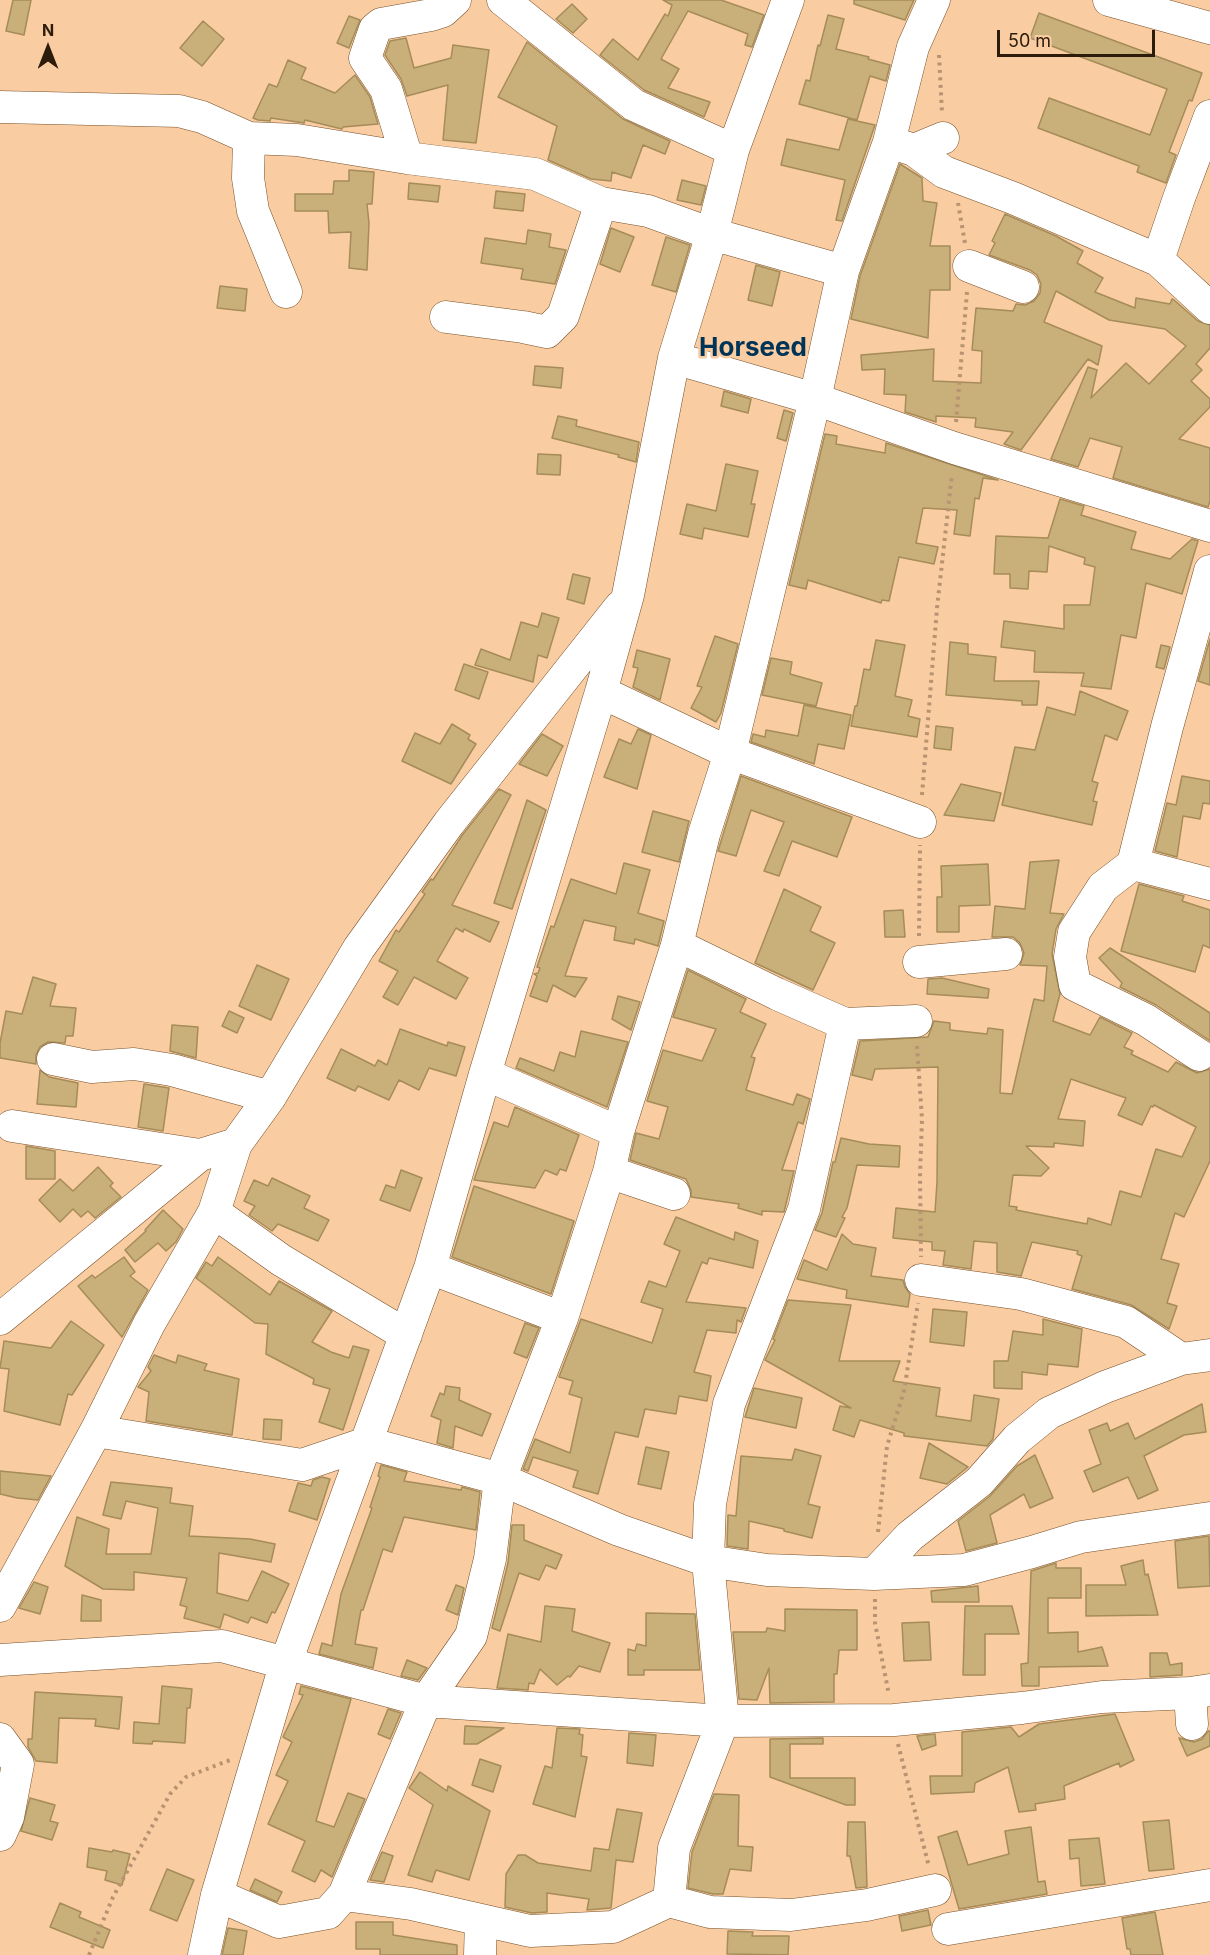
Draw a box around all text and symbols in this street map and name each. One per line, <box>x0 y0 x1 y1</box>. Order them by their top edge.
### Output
north arrow <box>18 18 78 78</box>
scale bar <box>1000 18 1158 56</box>
text: N <box>42 20 54 40</box>
text: 50 m <box>1008 30 1051 51</box>
district label: Horseed <box>699 332 807 364</box>

